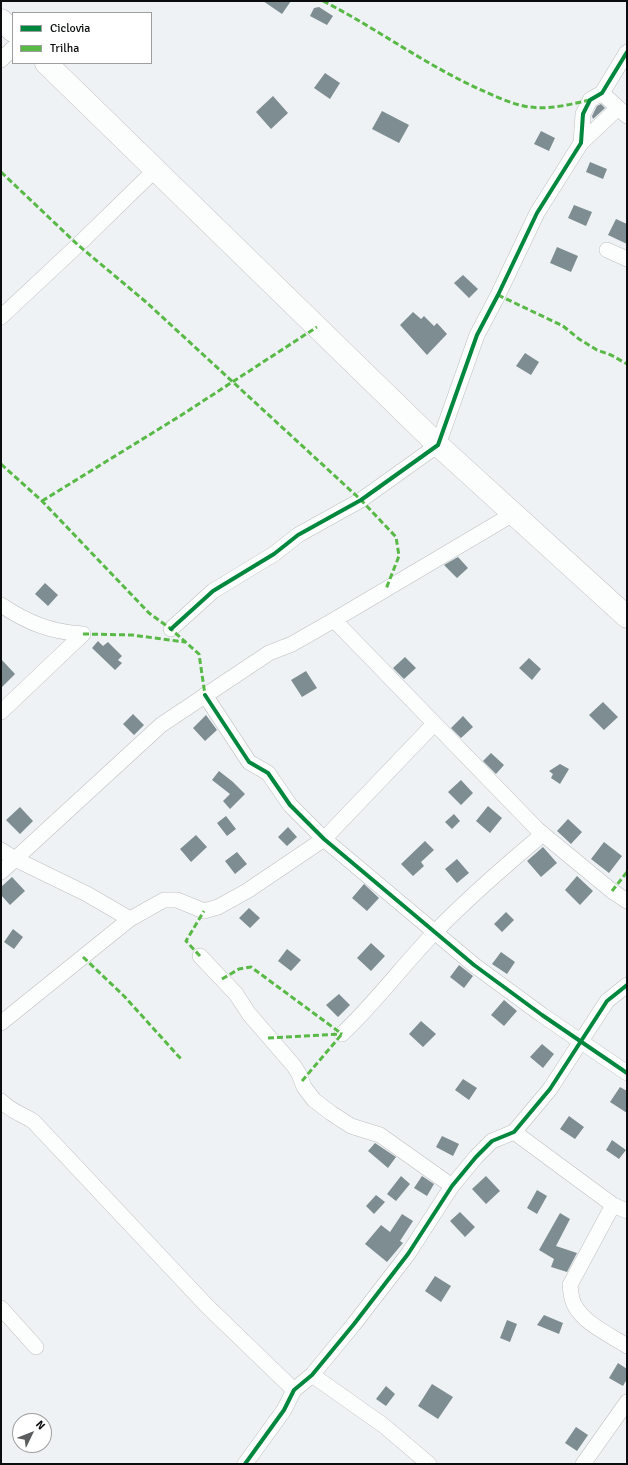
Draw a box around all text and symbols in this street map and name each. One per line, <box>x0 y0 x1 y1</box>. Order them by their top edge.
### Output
legend <box>12 12 152 64</box>
text: Ciclovia <box>50 21 90 36</box>
text: Trilha <box>50 41 79 56</box>
north arrow <box>12 1413 52 1453</box>
text: N <box>33 1418 48 1432</box>

